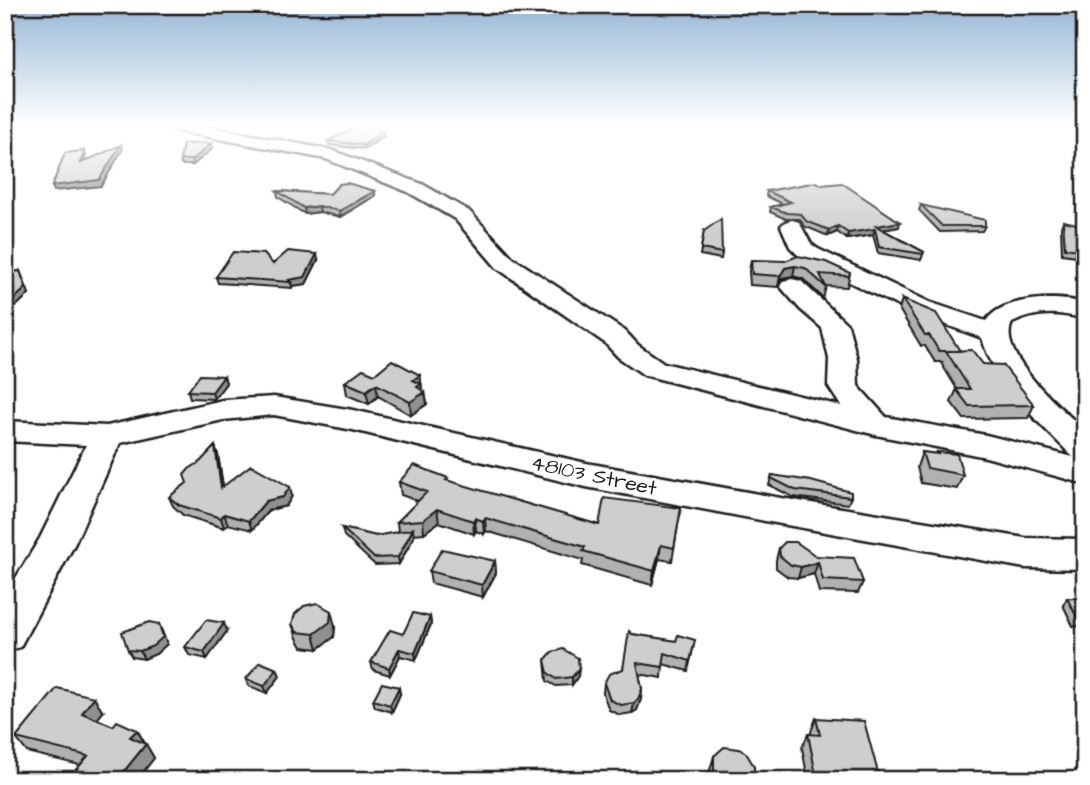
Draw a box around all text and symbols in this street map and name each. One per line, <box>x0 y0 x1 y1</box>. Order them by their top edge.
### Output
street label: 48103 Street <box>528 448 660 503</box>

